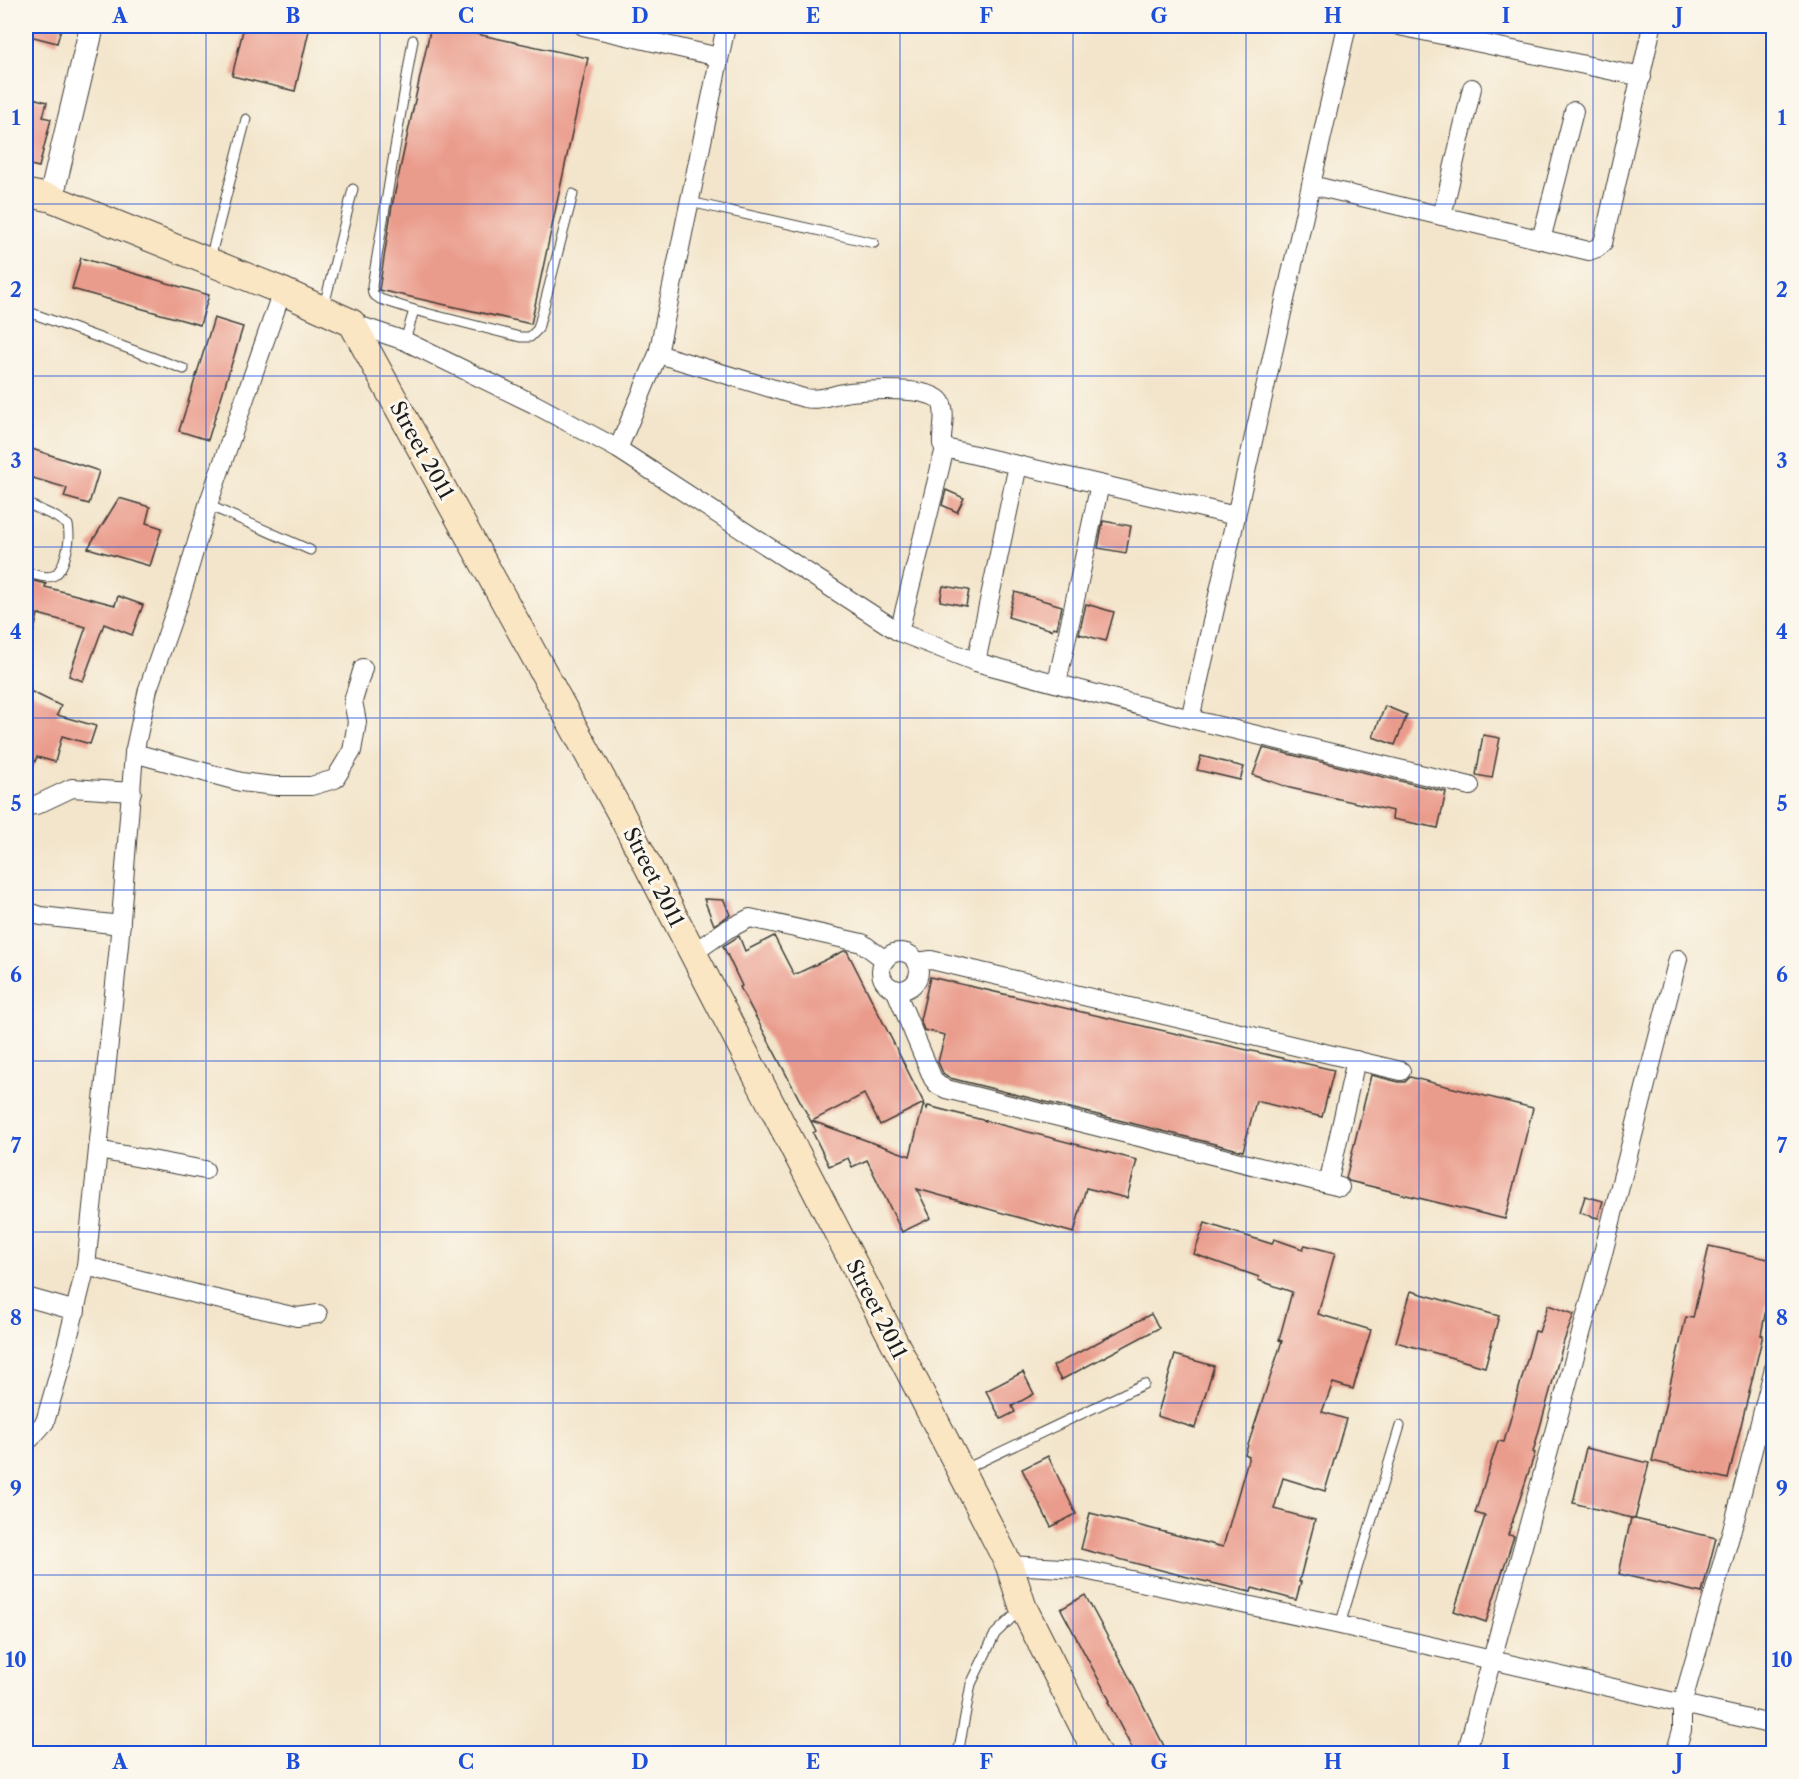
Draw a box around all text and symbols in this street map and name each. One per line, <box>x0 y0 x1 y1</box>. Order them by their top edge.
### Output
text: A <box>111 4 128 28</box>
text: B <box>286 4 301 28</box>
text: C <box>458 4 474 28</box>
text: D <box>631 4 649 28</box>
text: E <box>806 4 820 28</box>
text: F <box>979 4 993 28</box>
text: G <box>1151 4 1168 28</box>
text: H <box>1324 4 1342 28</box>
text: I <box>1502 4 1510 28</box>
text: J <box>1671 4 1683 28</box>
text: 1 <box>12 106 21 130</box>
text: 1 <box>1778 106 1787 130</box>
text: 2 <box>10 278 22 302</box>
text: 2 <box>1776 278 1788 302</box>
street label: Street 2011 <box>385 397 459 504</box>
text: 3 <box>10 449 22 473</box>
text: 3 <box>1776 449 1788 473</box>
text: 4 <box>10 620 22 644</box>
text: 4 <box>1776 620 1788 644</box>
text: 5 <box>10 792 22 816</box>
text: 5 <box>1776 792 1788 816</box>
street label: Street 2011 <box>618 823 690 931</box>
text: 6 <box>10 963 22 987</box>
text: 6 <box>1776 963 1788 987</box>
text: 7 <box>11 1134 22 1158</box>
text: 7 <box>1777 1134 1788 1158</box>
street label: Street 2011 <box>841 1255 913 1363</box>
text: 8 <box>10 1306 22 1330</box>
text: 8 <box>1776 1306 1788 1330</box>
text: 9 <box>10 1477 22 1501</box>
text: 9 <box>1776 1477 1788 1501</box>
text: 10 <box>5 1648 27 1672</box>
text: 10 <box>1771 1648 1793 1672</box>
text: A <box>111 1750 128 1774</box>
text: B <box>286 1750 301 1774</box>
text: C <box>458 1750 474 1774</box>
text: D <box>631 1750 649 1774</box>
text: E <box>806 1750 820 1774</box>
text: F <box>979 1750 993 1774</box>
text: G <box>1151 1750 1168 1774</box>
text: H <box>1324 1750 1342 1774</box>
text: I <box>1502 1750 1510 1774</box>
text: J <box>1671 1750 1683 1774</box>

